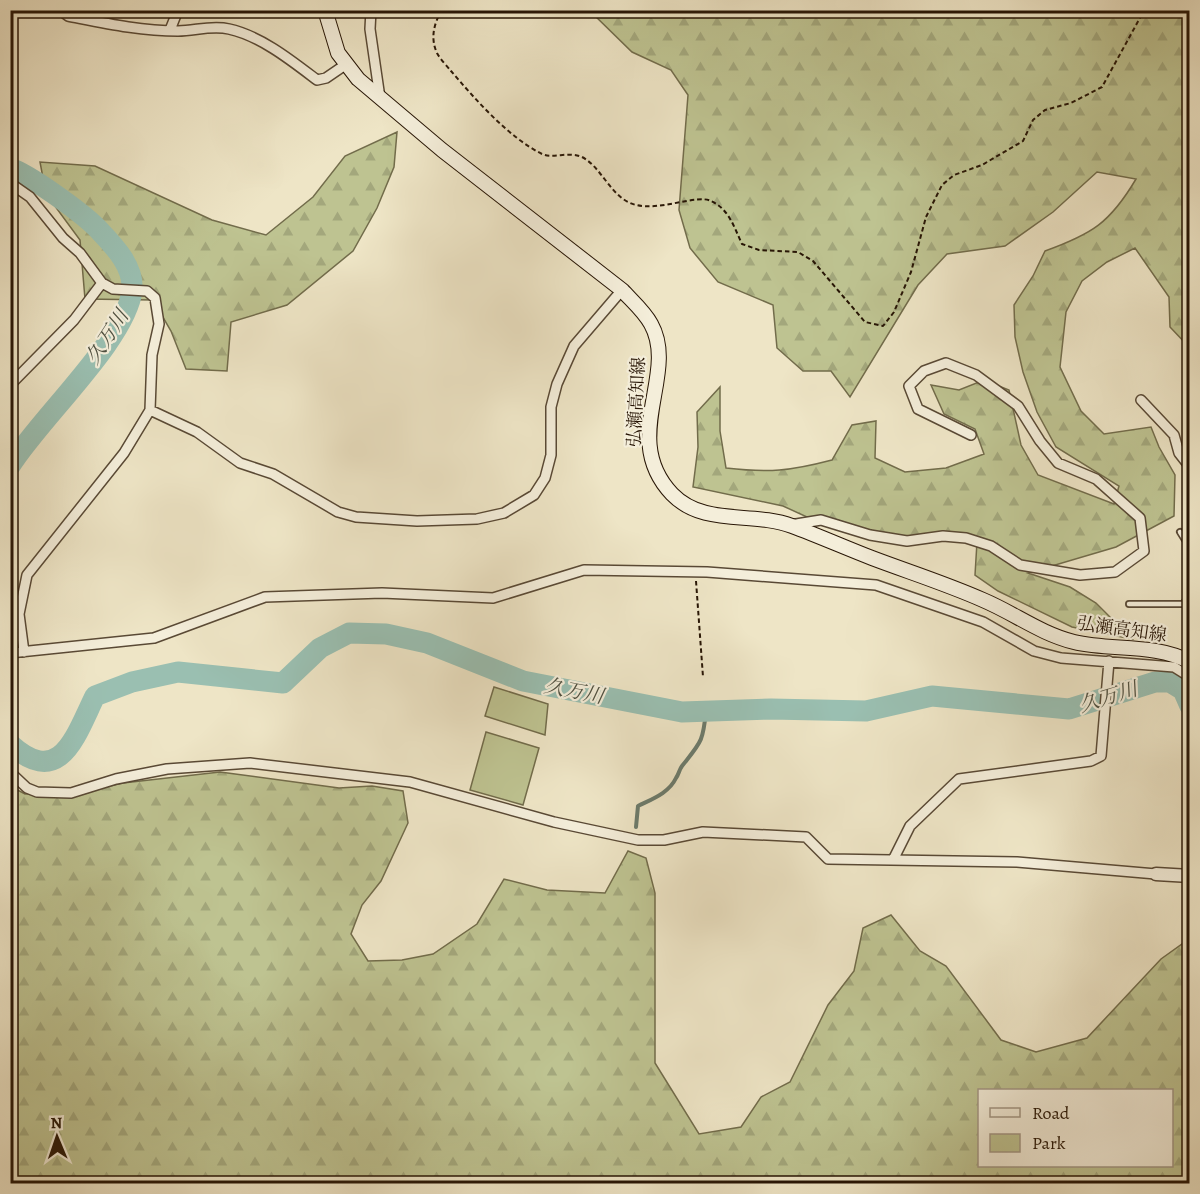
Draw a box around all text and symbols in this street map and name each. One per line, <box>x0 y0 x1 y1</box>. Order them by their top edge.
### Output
water label: 久万川 <box>79 303 136 370</box>
street label: 弘瀬高知線 <box>622 356 650 448</box>
street label: 弘瀬高知線 <box>1076 611 1168 647</box>
water label: 久万川 <box>542 672 608 710</box>
water label: 久万川 <box>1075 675 1143 719</box>
legend <box>978 1089 1173 1167</box>
text: Road <box>1032 1101 1070 1125</box>
north arrow <box>27 1107 87 1167</box>
text: N <box>50 1112 63 1134</box>
text: Park <box>1032 1131 1066 1155</box>

